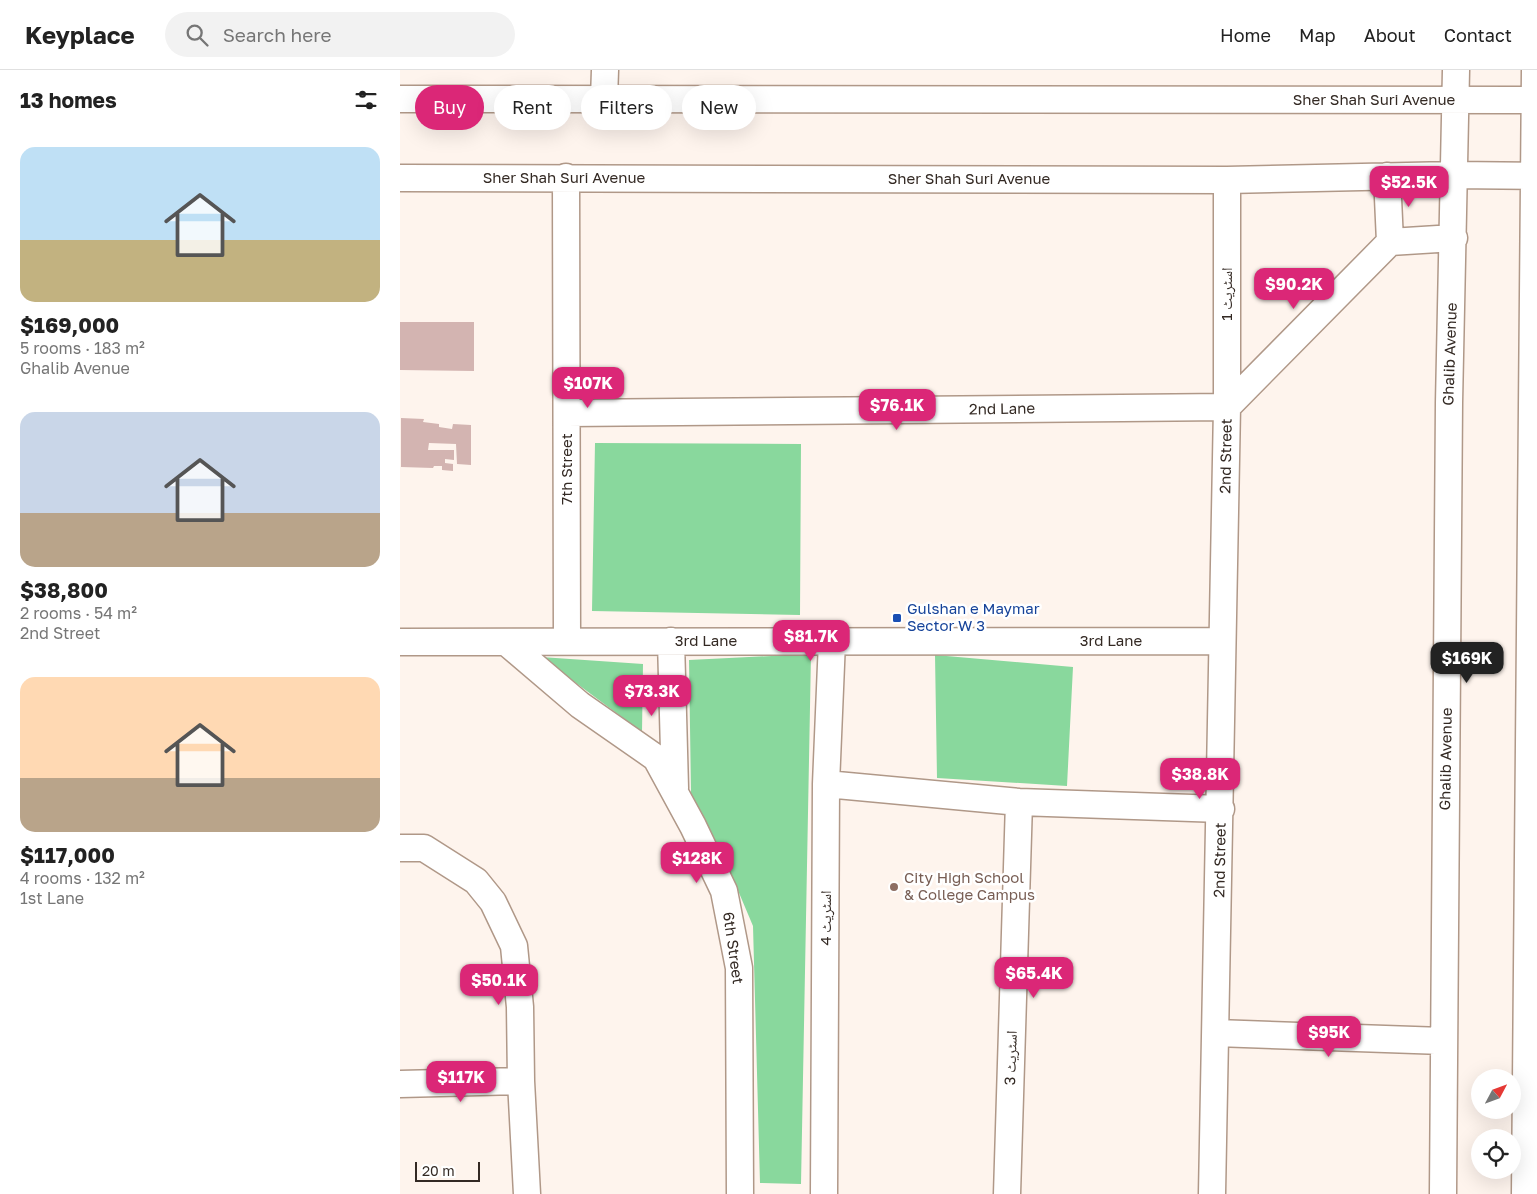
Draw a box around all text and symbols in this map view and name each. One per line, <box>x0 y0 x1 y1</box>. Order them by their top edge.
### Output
search box <box>165 12 515 57</box>
text: Keyplace <box>25 20 135 49</box>
icon: search <box>183 21 211 49</box>
text: Search here <box>223 23 332 46</box>
text: Home <box>1220 24 1271 46</box>
text: Map <box>1299 24 1336 46</box>
text: About <box>1364 24 1416 46</box>
text: Contact <box>1444 24 1512 46</box>
chip: Buy <box>415 85 484 130</box>
chip: Rent <box>494 85 571 130</box>
chip: Filters <box>581 85 672 130</box>
chip: New <box>682 85 756 130</box>
icon: filters <box>352 86 380 114</box>
text: 13 homes <box>20 87 117 113</box>
street label: Sher Shah Suri Avenue <box>1293 90 1456 108</box>
pin: $52.5K <box>1368 166 1450 208</box>
street label: Sher Shah Suri Avenue <box>483 168 646 186</box>
street label: Sher Shah Suri Avenue <box>888 169 1051 187</box>
text: $52.5K <box>1381 172 1437 192</box>
icon: home <box>155 180 245 270</box>
street label: اسٹریٹ 1 <box>1217 267 1236 321</box>
pin: $90.2K <box>1253 268 1335 310</box>
text: $90.2K <box>1265 274 1323 294</box>
street label: Ghalib Avenue <box>1438 302 1460 406</box>
text: $169,000 <box>20 312 119 338</box>
text: 5 rooms · 183 m² <box>20 338 145 358</box>
text: Ghalib Avenue <box>20 358 130 378</box>
pin: $107K <box>553 366 623 409</box>
text: $107K <box>563 373 613 393</box>
pin: $76.1K <box>856 388 938 431</box>
text: $76.1K <box>870 395 924 415</box>
street label: 2nd Lane <box>969 398 1035 418</box>
street label: 2nd Street <box>1215 418 1235 494</box>
street label: 7th Street <box>557 433 575 505</box>
icon: home <box>155 445 245 535</box>
text: $38,800 <box>20 577 108 603</box>
place label: Gulshan e Maymar Sector W 3 <box>907 599 1040 634</box>
text: 2 rooms · 54 m² <box>20 603 137 623</box>
marker: Gulshan e Maymar Sector W 3 <box>891 612 903 624</box>
pin: $81.7K <box>770 620 852 662</box>
text: 2nd Street <box>20 623 100 643</box>
text: $81.7K <box>784 626 838 646</box>
street label: 3rd Lane <box>675 631 738 649</box>
street label: 3rd Lane <box>1080 631 1143 649</box>
pin: $169K <box>1432 642 1502 684</box>
text: $169K <box>1442 648 1492 668</box>
pin: $73.3K <box>611 674 693 717</box>
text: $73.3K <box>624 681 680 701</box>
street label: Ghalib Avenue <box>1435 707 1455 811</box>
icon: home <box>155 710 245 800</box>
pin: $38.8K <box>1159 758 1241 800</box>
text: $38.8K <box>1171 764 1229 784</box>
street label: 2nd Street <box>1209 822 1229 898</box>
text: $117,000 <box>20 842 115 868</box>
pin: $128K <box>662 842 732 884</box>
text: $128K <box>672 848 722 868</box>
text: 4 rooms · 132 m² <box>20 868 145 888</box>
place label: City High School & College Campus <box>904 868 1035 903</box>
marker: City High School & College Campus <box>888 881 900 893</box>
text: 1st Lane <box>20 888 84 908</box>
street label: اسٹریٹ 4 <box>816 890 835 946</box>
street label: 6th Street <box>720 911 748 985</box>
pin: $65.4K <box>993 956 1075 999</box>
text: $65.4K <box>1005 963 1063 983</box>
pin: $50.1K <box>458 964 540 1006</box>
text: $50.1K <box>471 970 527 990</box>
pin: $95K <box>1299 1016 1359 1058</box>
text: $95K <box>1308 1022 1350 1042</box>
street label: اسٹریٹ 3 <box>1000 1030 1021 1086</box>
pin: $117K <box>426 1060 496 1103</box>
text: $117K <box>437 1067 485 1087</box>
north arrow <box>1471 1069 1521 1119</box>
map controls <box>1471 1069 1521 1179</box>
button: locate <box>1471 1129 1521 1179</box>
scale bar <box>415 1159 480 1182</box>
text: 20 m <box>422 1162 455 1179</box>

